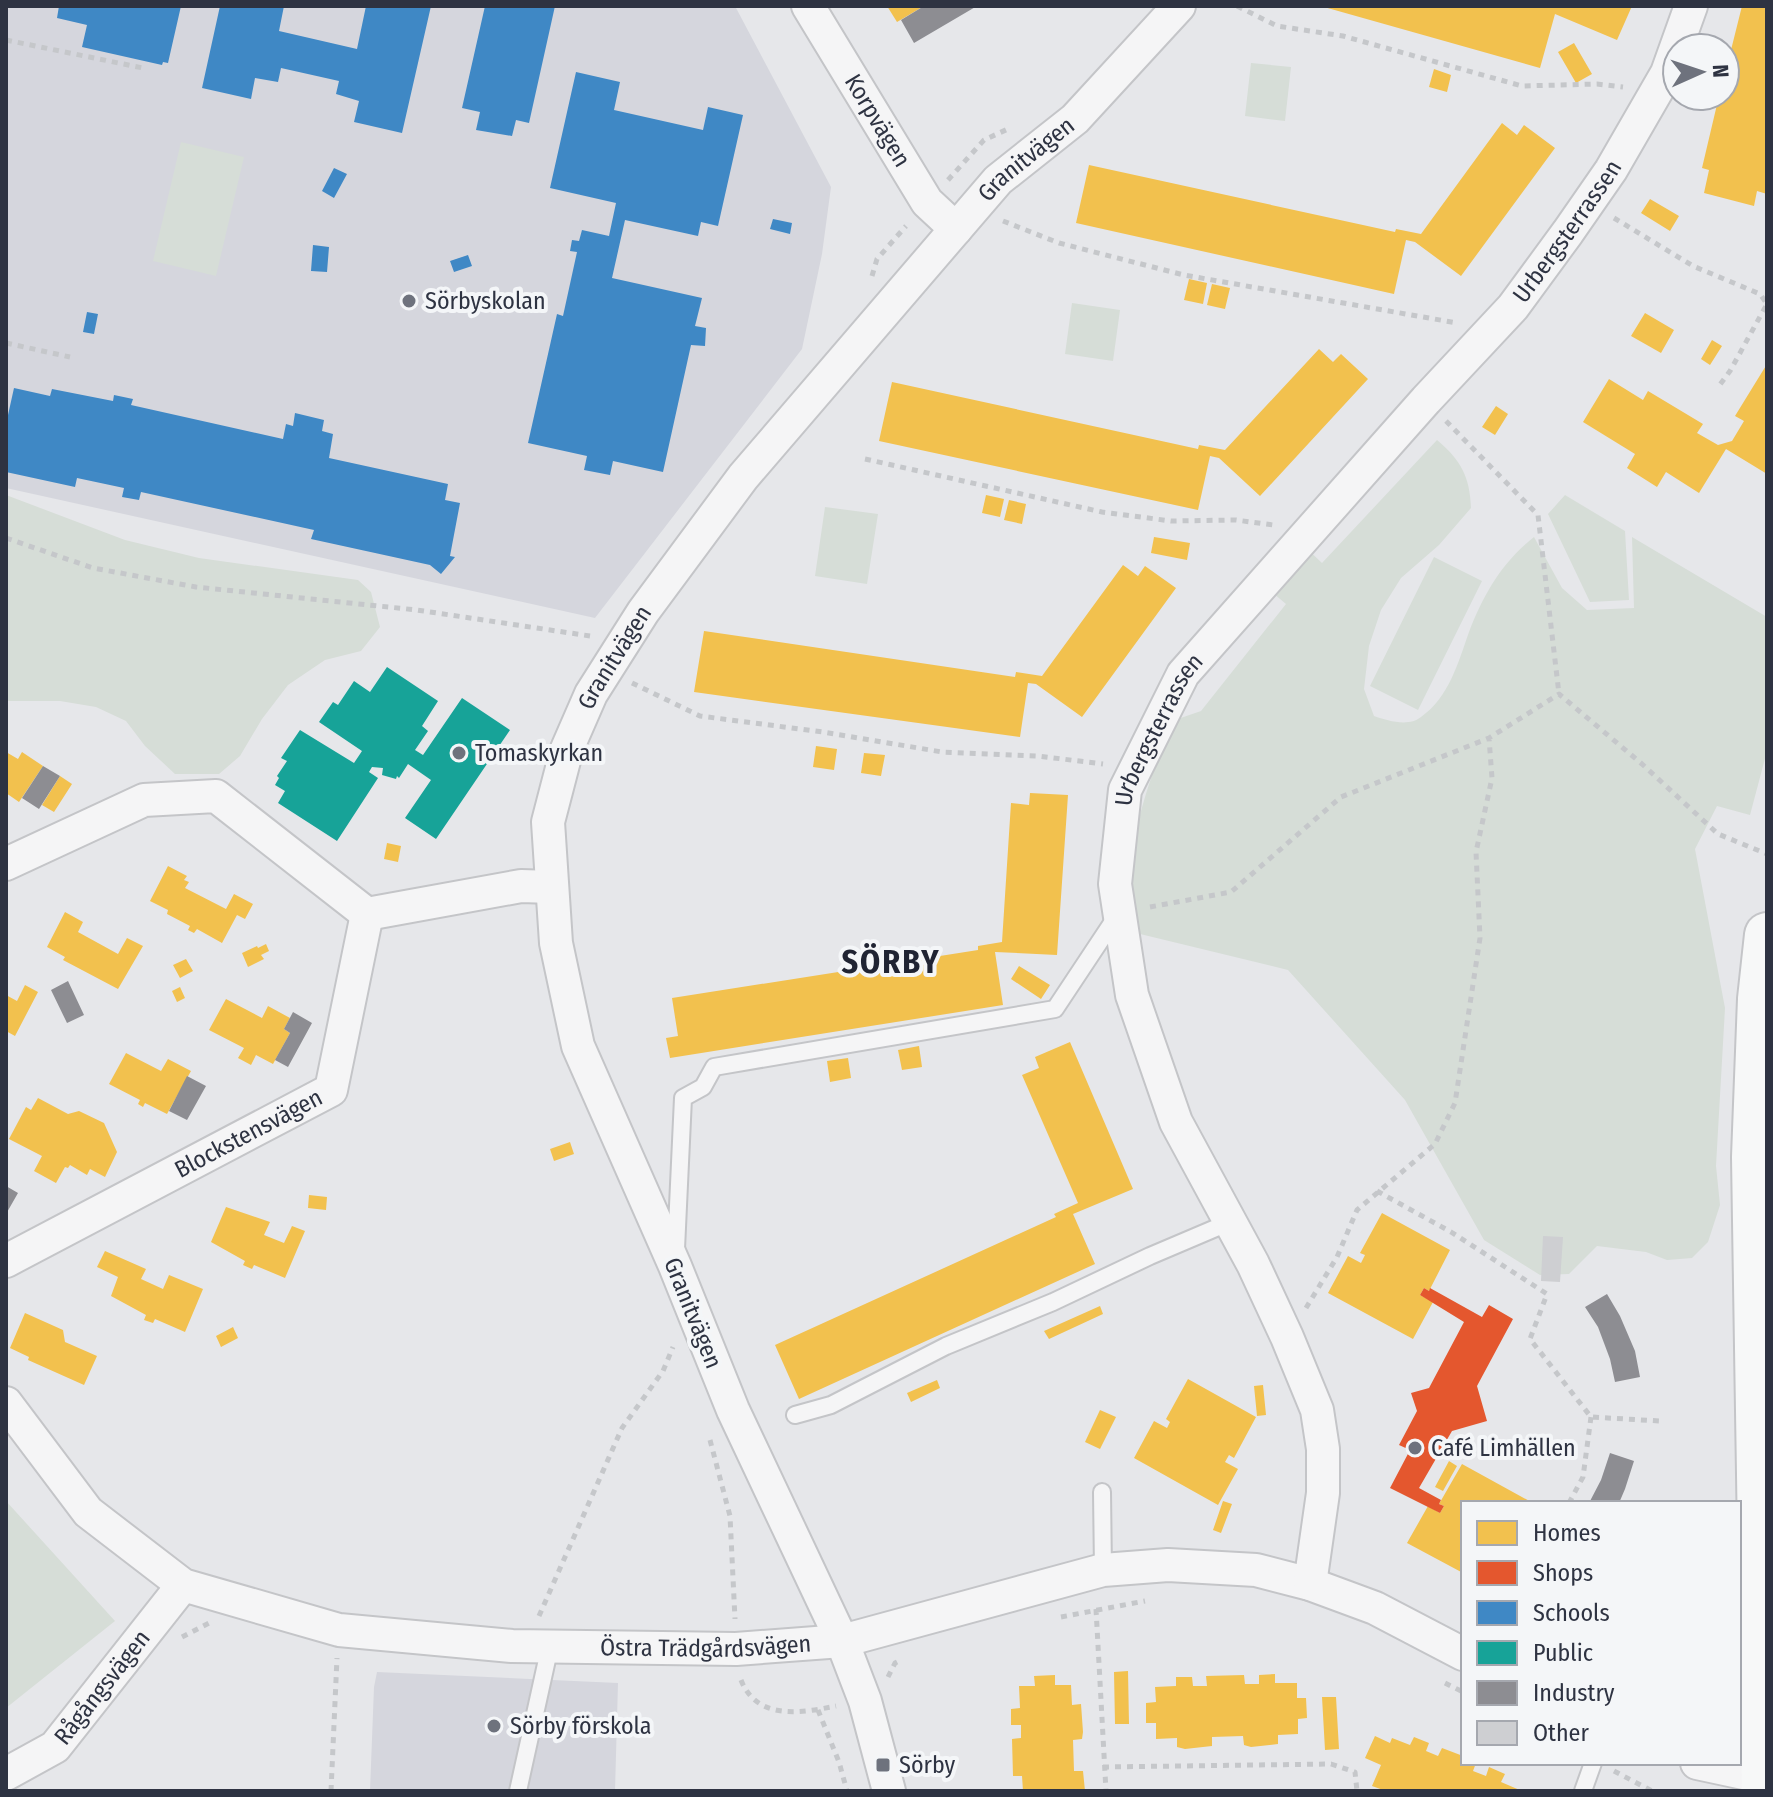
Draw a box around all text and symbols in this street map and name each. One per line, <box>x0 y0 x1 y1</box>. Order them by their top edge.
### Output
north arrow <box>1661 32 1741 112</box>
text: N <box>1707 64 1734 78</box>
street label: Korpvägen <box>839 69 916 172</box>
street label: Granitvägen <box>972 111 1080 207</box>
street label: Urbergsterrassen <box>1507 155 1628 308</box>
place label: Sörbyskolan <box>425 287 546 315</box>
marker: Sörbyskolan <box>400 292 418 310</box>
street label: Granitvägen <box>572 600 657 713</box>
street label: Urbergsterrassen <box>1109 648 1209 807</box>
place label: Tomaskyrkan <box>475 739 603 767</box>
marker: Tomaskyrkan <box>450 744 468 762</box>
district label: SÖRBY <box>841 942 941 981</box>
street label: Blockstensvägen <box>170 1083 327 1184</box>
street label: Granitvägen <box>658 1254 728 1372</box>
place label: Café Limhällen <box>1431 1434 1576 1462</box>
marker: Café Limhällen <box>1406 1439 1424 1457</box>
legend <box>1461 1501 1741 1765</box>
text: Homes <box>1533 1519 1601 1547</box>
text: Shops <box>1533 1559 1593 1587</box>
text: Schools <box>1533 1599 1610 1627</box>
street label: Rågångsvägen <box>48 1625 156 1750</box>
street label: Östra Trädgårdsvägen <box>600 1629 812 1663</box>
text: Public <box>1533 1639 1593 1667</box>
text: Industry <box>1533 1679 1615 1707</box>
place label: Sörby förskola <box>510 1712 652 1740</box>
marker: Sörby förskola <box>485 1717 503 1735</box>
text: Other <box>1533 1719 1589 1747</box>
place label: Sörby <box>899 1751 956 1779</box>
marker: Sörby <box>874 1756 892 1774</box>

